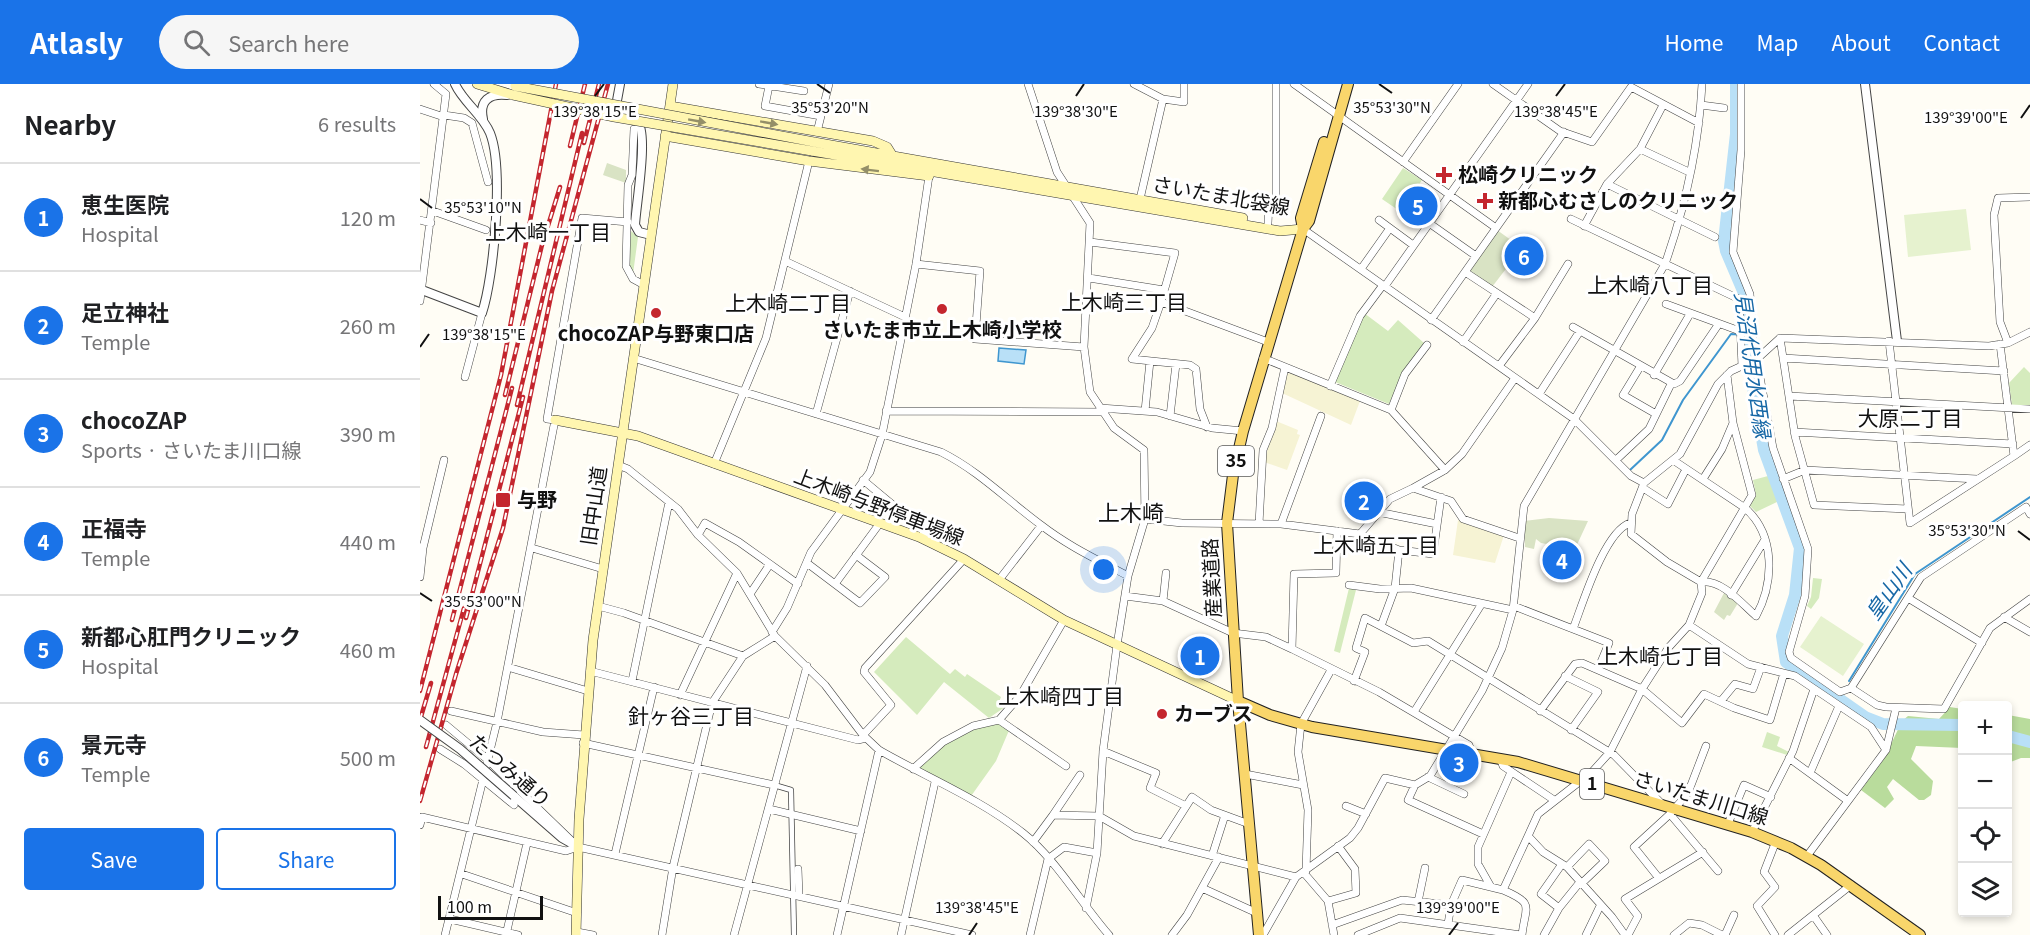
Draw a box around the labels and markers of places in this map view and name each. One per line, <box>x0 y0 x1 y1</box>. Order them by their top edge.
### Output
place label: 松崎クリニック <box>1458 159 1598 188</box>
marker: 松崎クリニック <box>1435 166 1453 184</box>
pin: 5 <box>1398 184 1438 228</box>
place label: 新都心むさしのクリニック <box>1498 185 1738 214</box>
marker: 新都心むさしのクリニック <box>1476 192 1494 210</box>
pin: 6 <box>1504 234 1544 279</box>
marker: さいたま市立上木崎小学校 <box>935 302 949 316</box>
marker: chocoZAP与野東口店 <box>649 306 663 320</box>
place label: さいたま市立上木崎小学校 <box>822 314 1062 343</box>
place label: chocoZAP与野東口店 <box>558 318 754 347</box>
pin: 2 <box>1344 478 1384 524</box>
place label: 与野 <box>517 484 557 513</box>
marker: 与野 <box>494 491 512 509</box>
pin: 4 <box>1542 538 1582 582</box>
pin: 1 <box>1180 634 1220 678</box>
place label: カーブス <box>1174 698 1253 727</box>
marker: カーブス <box>1155 707 1169 721</box>
pin: 3 <box>1440 740 1478 786</box>

